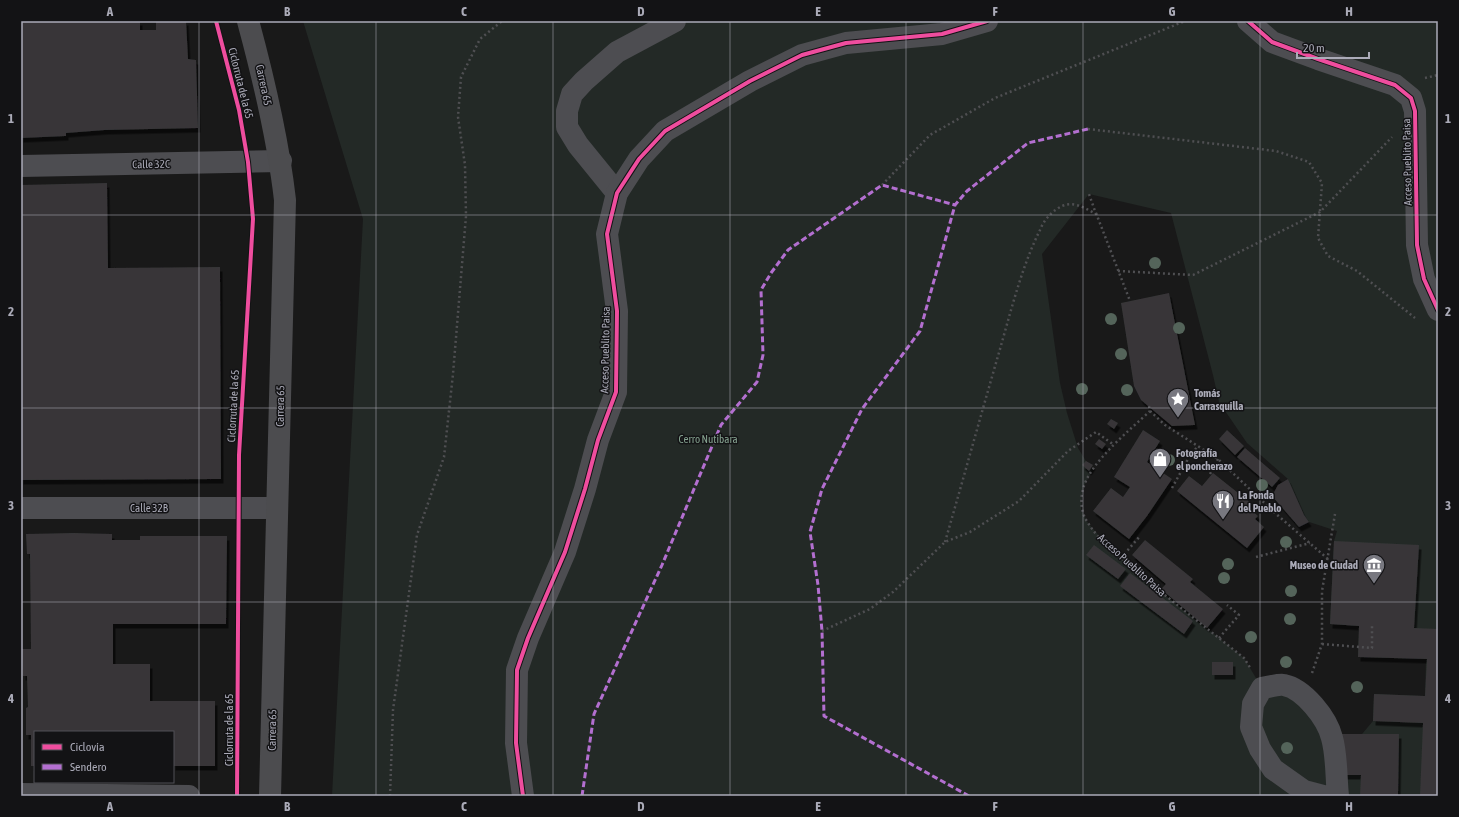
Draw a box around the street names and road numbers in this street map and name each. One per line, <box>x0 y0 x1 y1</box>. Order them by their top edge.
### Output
street label: Ciclorruta de la 65 <box>226 46 256 120</box>
street label: Carrera 65 <box>254 63 274 107</box>
street label: Acceso Pueblito Paisa <box>1400 118 1414 206</box>
street label: Calle 32C <box>132 158 170 170</box>
street label: Acceso Pueblito Paisa <box>598 306 612 394</box>
street label: Ciclorruta de la 65 <box>225 369 241 443</box>
street label: Carrera 65 <box>274 385 286 427</box>
street label: Calle 32B <box>130 502 169 514</box>
street label: Acceso Pueblito Paisa <box>1096 531 1168 599</box>
street label: Ciclorruta de la 65 <box>223 694 235 766</box>
street label: Carrera 65 <box>266 709 278 751</box>

